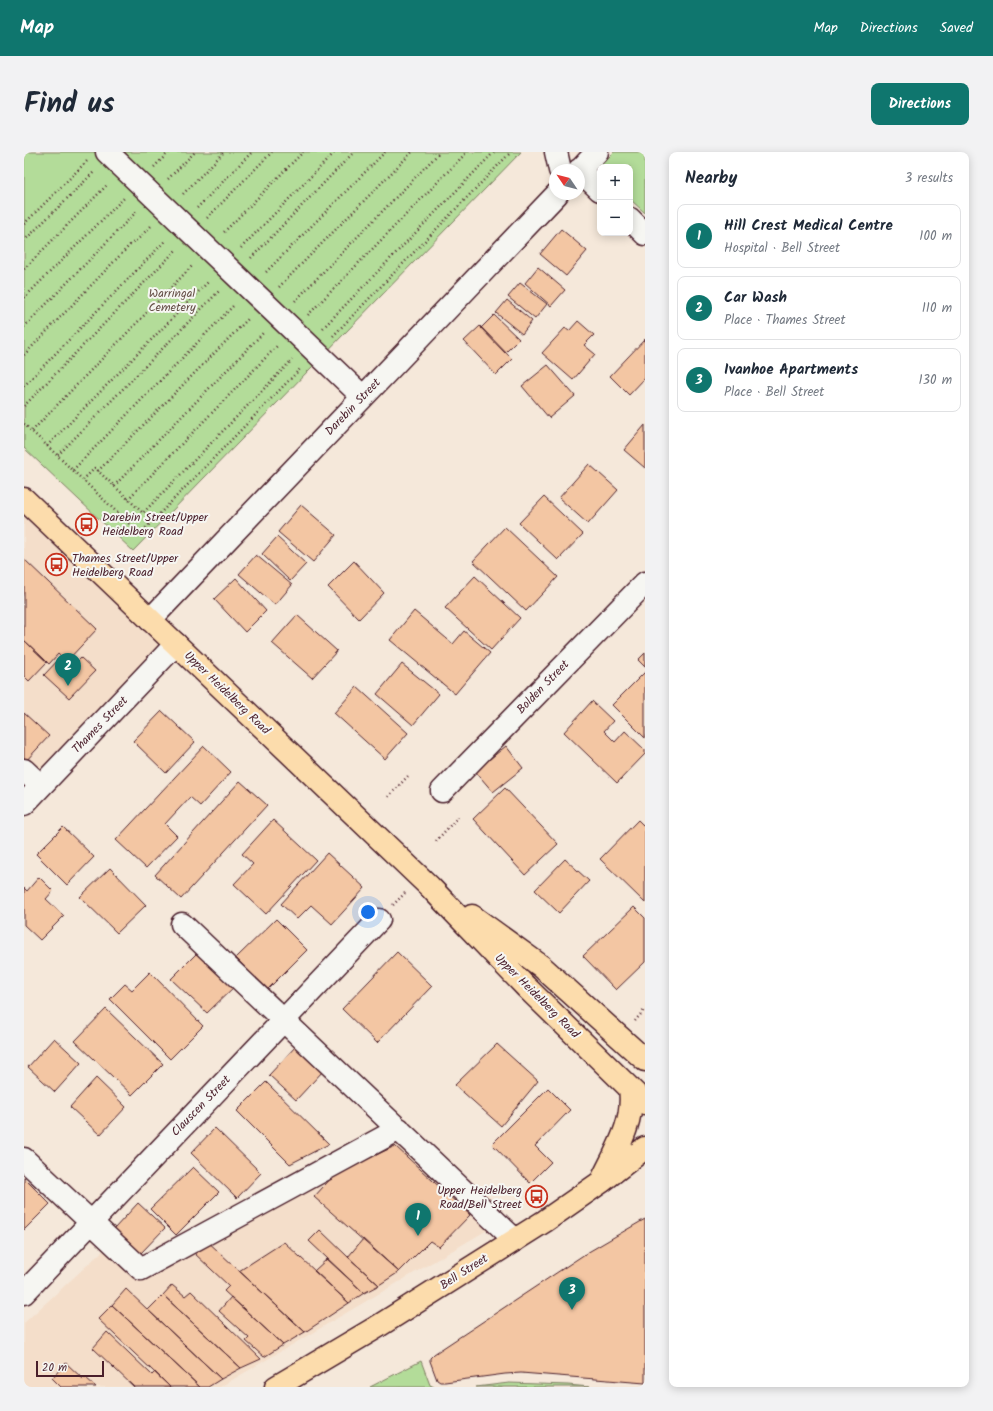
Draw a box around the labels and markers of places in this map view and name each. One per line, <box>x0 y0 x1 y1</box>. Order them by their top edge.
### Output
place label: Darebin Street/Upper Heidelberg Road <box>102 508 209 541</box>
bus stop icon: Darebin Street/Upper Heidelberg Road <box>74 511 100 537</box>
place label: Thames Street/Upper Heidelberg Road <box>72 549 179 582</box>
bus stop icon: Thames Street/Upper Heidelberg Road <box>44 552 70 578</box>
pin: 2 <box>55 653 81 686</box>
place label: Upper Heidelberg Road/Bell Street <box>437 1181 522 1214</box>
bus stop icon: Upper Heidelberg Road/Bell Street <box>524 1184 550 1210</box>
pin: 1 <box>405 1203 431 1236</box>
pin: 3 <box>559 1277 585 1310</box>

